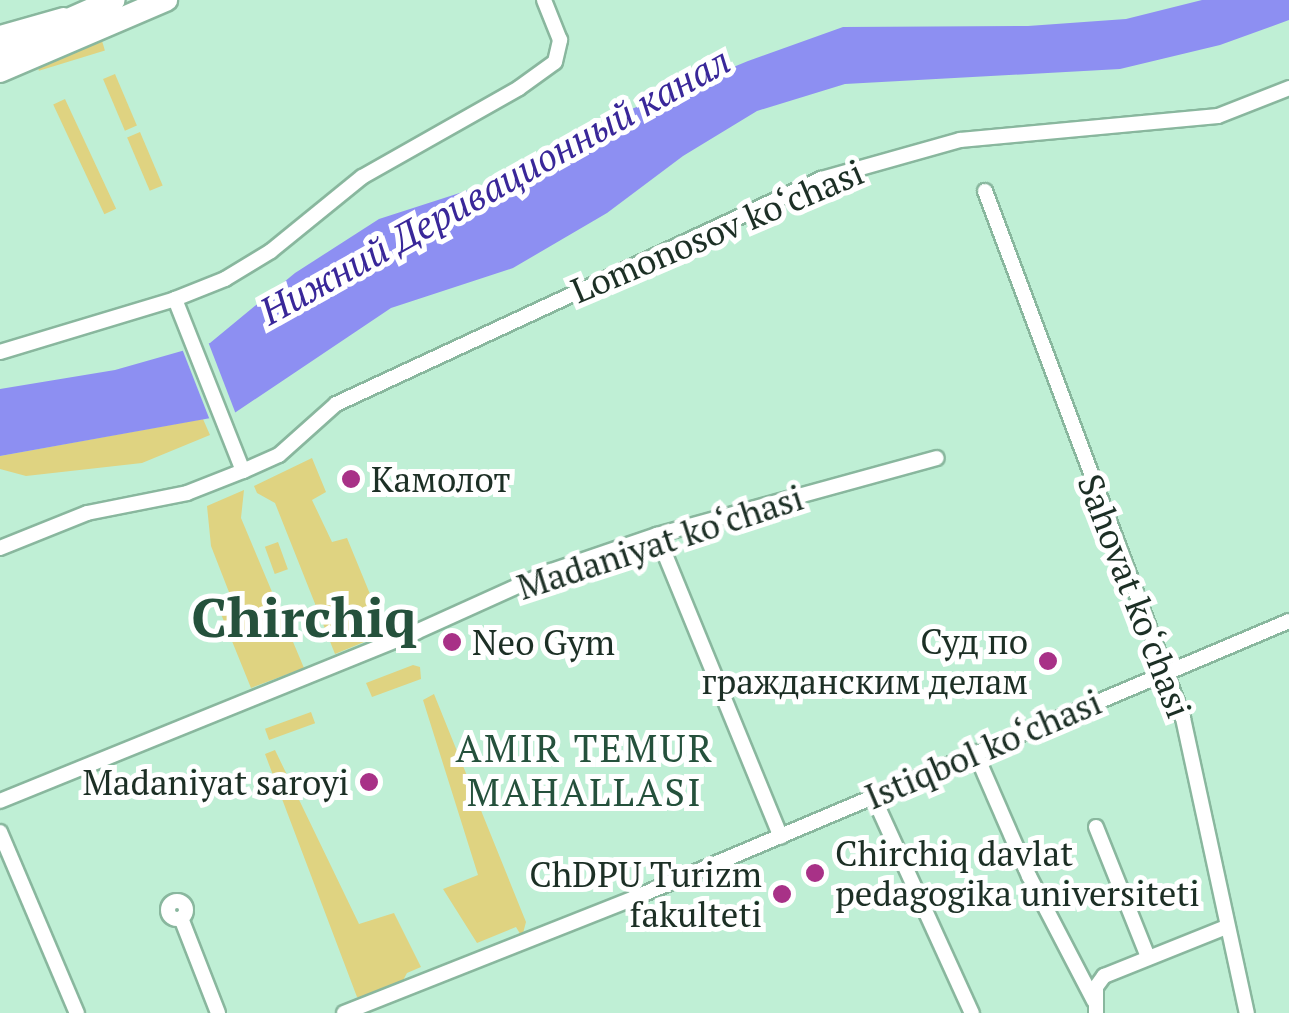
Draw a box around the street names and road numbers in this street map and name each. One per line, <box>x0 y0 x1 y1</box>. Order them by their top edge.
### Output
street label: Lomonosov ko‘chasi <box>565 151 869 311</box>
street label: Sahovat ko‘chasi <box>1069 468 1201 724</box>
street label: Madaniyat ko‘chasi <box>512 476 808 608</box>
street label: Istiqbol ko‘chasi <box>859 680 1107 818</box>

